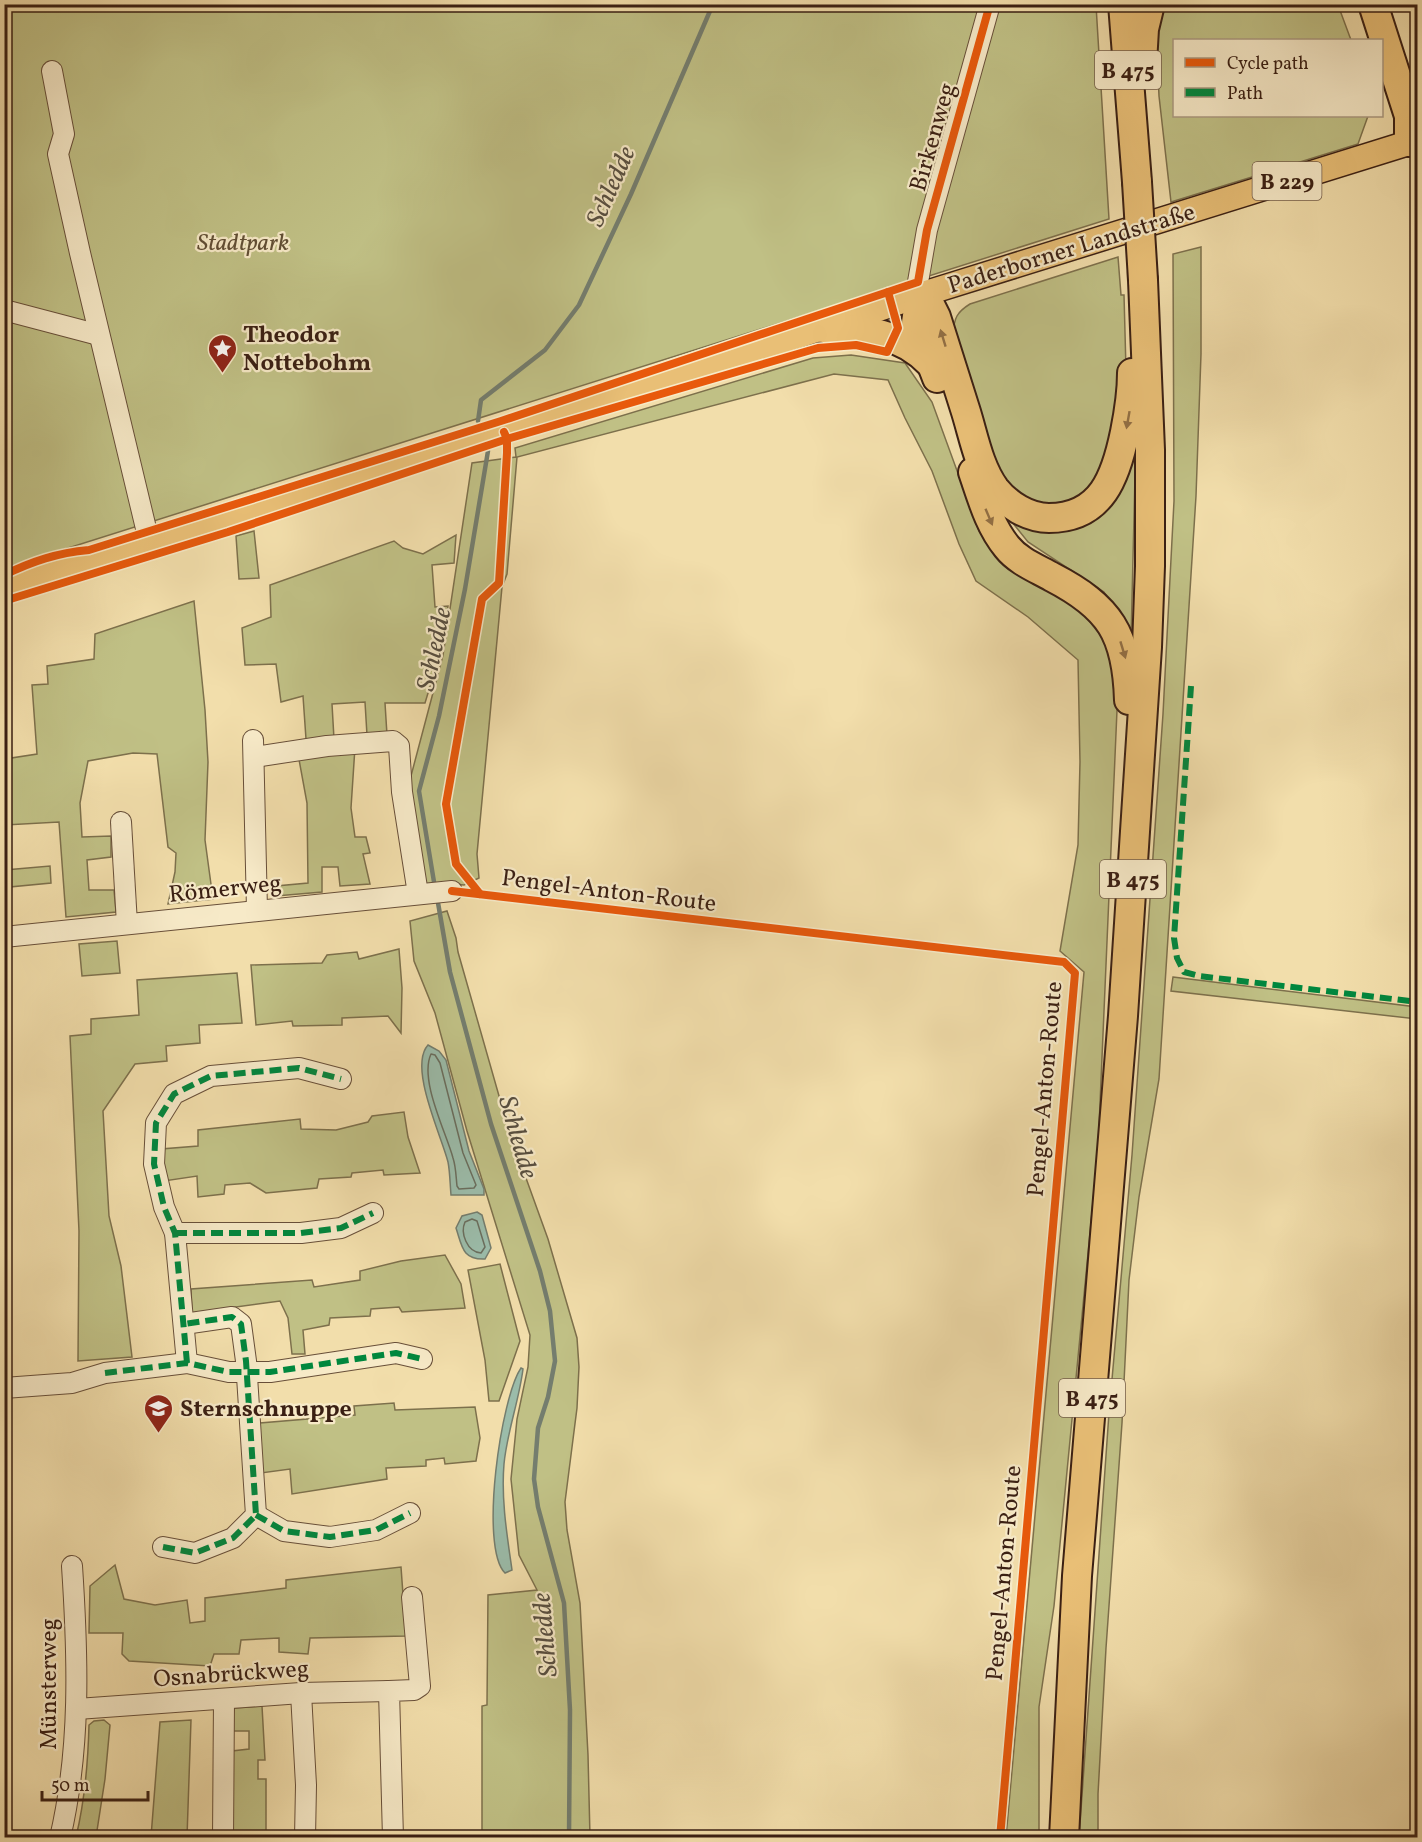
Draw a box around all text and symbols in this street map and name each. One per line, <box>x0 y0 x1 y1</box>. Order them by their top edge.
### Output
legend <box>1173 39 1383 117</box>
road number: B 475 <box>1095 51 1161 89</box>
text: Cycle path <box>1227 52 1309 77</box>
street label: Birkenweg <box>902 79 966 196</box>
text: Path <box>1227 82 1263 107</box>
water label: Schledde <box>578 140 646 233</box>
road number: B 229 <box>1252 162 1322 200</box>
street label: Paderborner Landstraße <box>944 196 1199 304</box>
park label: Stadtpark <box>197 227 289 261</box>
place label: Theodor Nottebohm <box>243 319 371 381</box>
one-way arrow <box>938 329 947 347</box>
place icon: Theodor Nottebohm <box>206 332 238 374</box>
one-way arrow <box>1123 411 1132 430</box>
one-way arrow <box>984 509 994 527</box>
water label: Schledde <box>409 604 461 695</box>
one-way arrow <box>1119 642 1128 660</box>
road number: B 475 <box>1100 860 1166 898</box>
street label: Pengel-Anton-Route <box>499 862 718 922</box>
street label: Römerweg <box>167 867 283 913</box>
street label: Pengel-Anton-Route <box>1020 980 1072 1198</box>
water label: Schledde <box>488 1092 546 1184</box>
road number: B 475 <box>1059 1379 1125 1417</box>
school or university icon: Sternschnuppe <box>143 1392 175 1434</box>
place label: Sternschnuppe <box>180 1393 352 1427</box>
street label: Pengel-Anton-Route <box>979 1464 1031 1682</box>
water label: Schledde <box>524 1591 568 1679</box>
street label: Münsterweg <box>33 1618 67 1750</box>
street label: Osnabrückweg <box>152 1653 310 1697</box>
scale bar <box>42 1764 148 1802</box>
text: 50 m <box>51 1774 90 1799</box>

